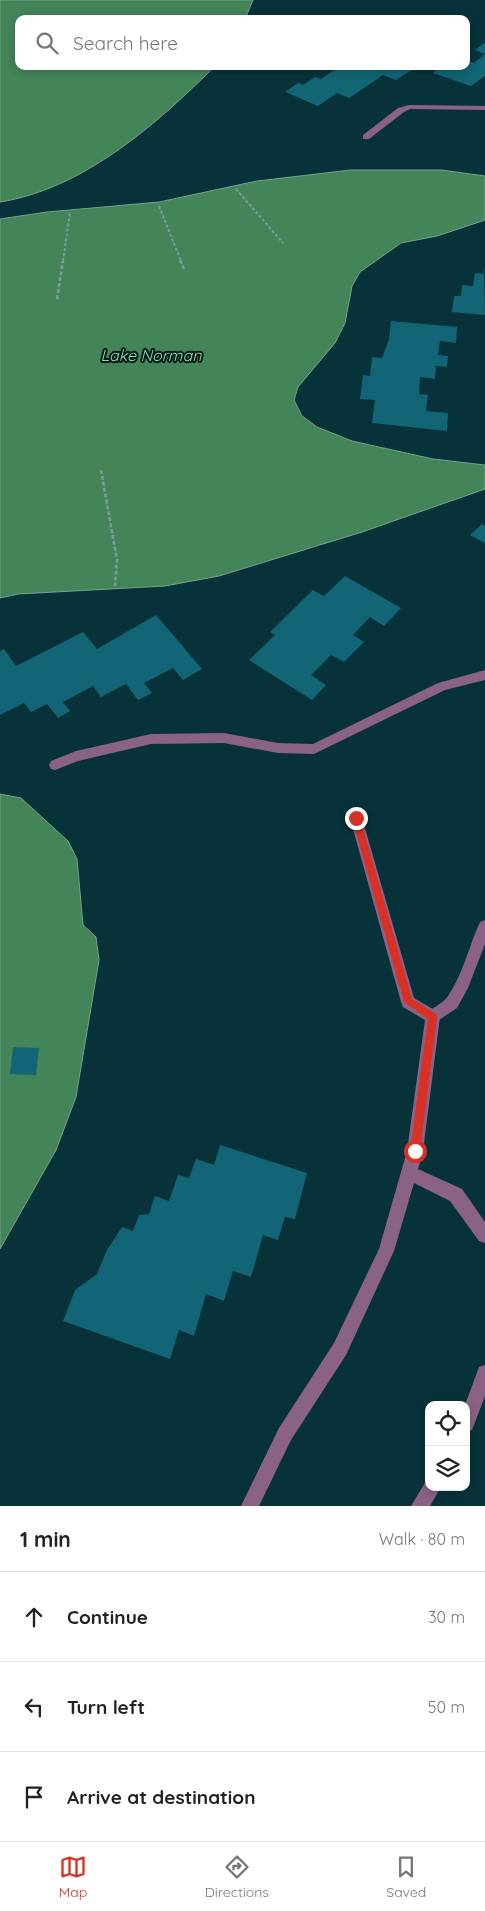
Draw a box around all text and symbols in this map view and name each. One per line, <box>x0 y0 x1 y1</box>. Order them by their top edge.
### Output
search box <box>15 15 470 70</box>
icon: search <box>33 29 61 57</box>
text: Search here <box>73 31 178 55</box>
water label: Lake Norman <box>101 345 202 365</box>
route end <box>345 807 368 830</box>
route start <box>404 1140 427 1163</box>
map controls <box>425 1401 470 1491</box>
button: locate <box>425 1401 470 1446</box>
button: layers <box>425 1446 470 1491</box>
text: 1 min <box>20 1526 71 1552</box>
text: Walk · 80 m <box>379 1529 465 1549</box>
icon: ahead <box>20 1603 48 1631</box>
text: Continue <box>67 1605 148 1629</box>
text: 30 m <box>428 1607 465 1627</box>
icon: left <box>20 1693 48 1721</box>
text: Turn left <box>67 1695 145 1719</box>
text: 50 m <box>428 1697 465 1717</box>
icon: arrive <box>20 1783 48 1811</box>
text: Arrive at destination <box>67 1785 256 1809</box>
tab: Map <box>59 1853 87 1901</box>
tab: Directions <box>205 1853 269 1901</box>
tab: Saved <box>386 1853 426 1901</box>

